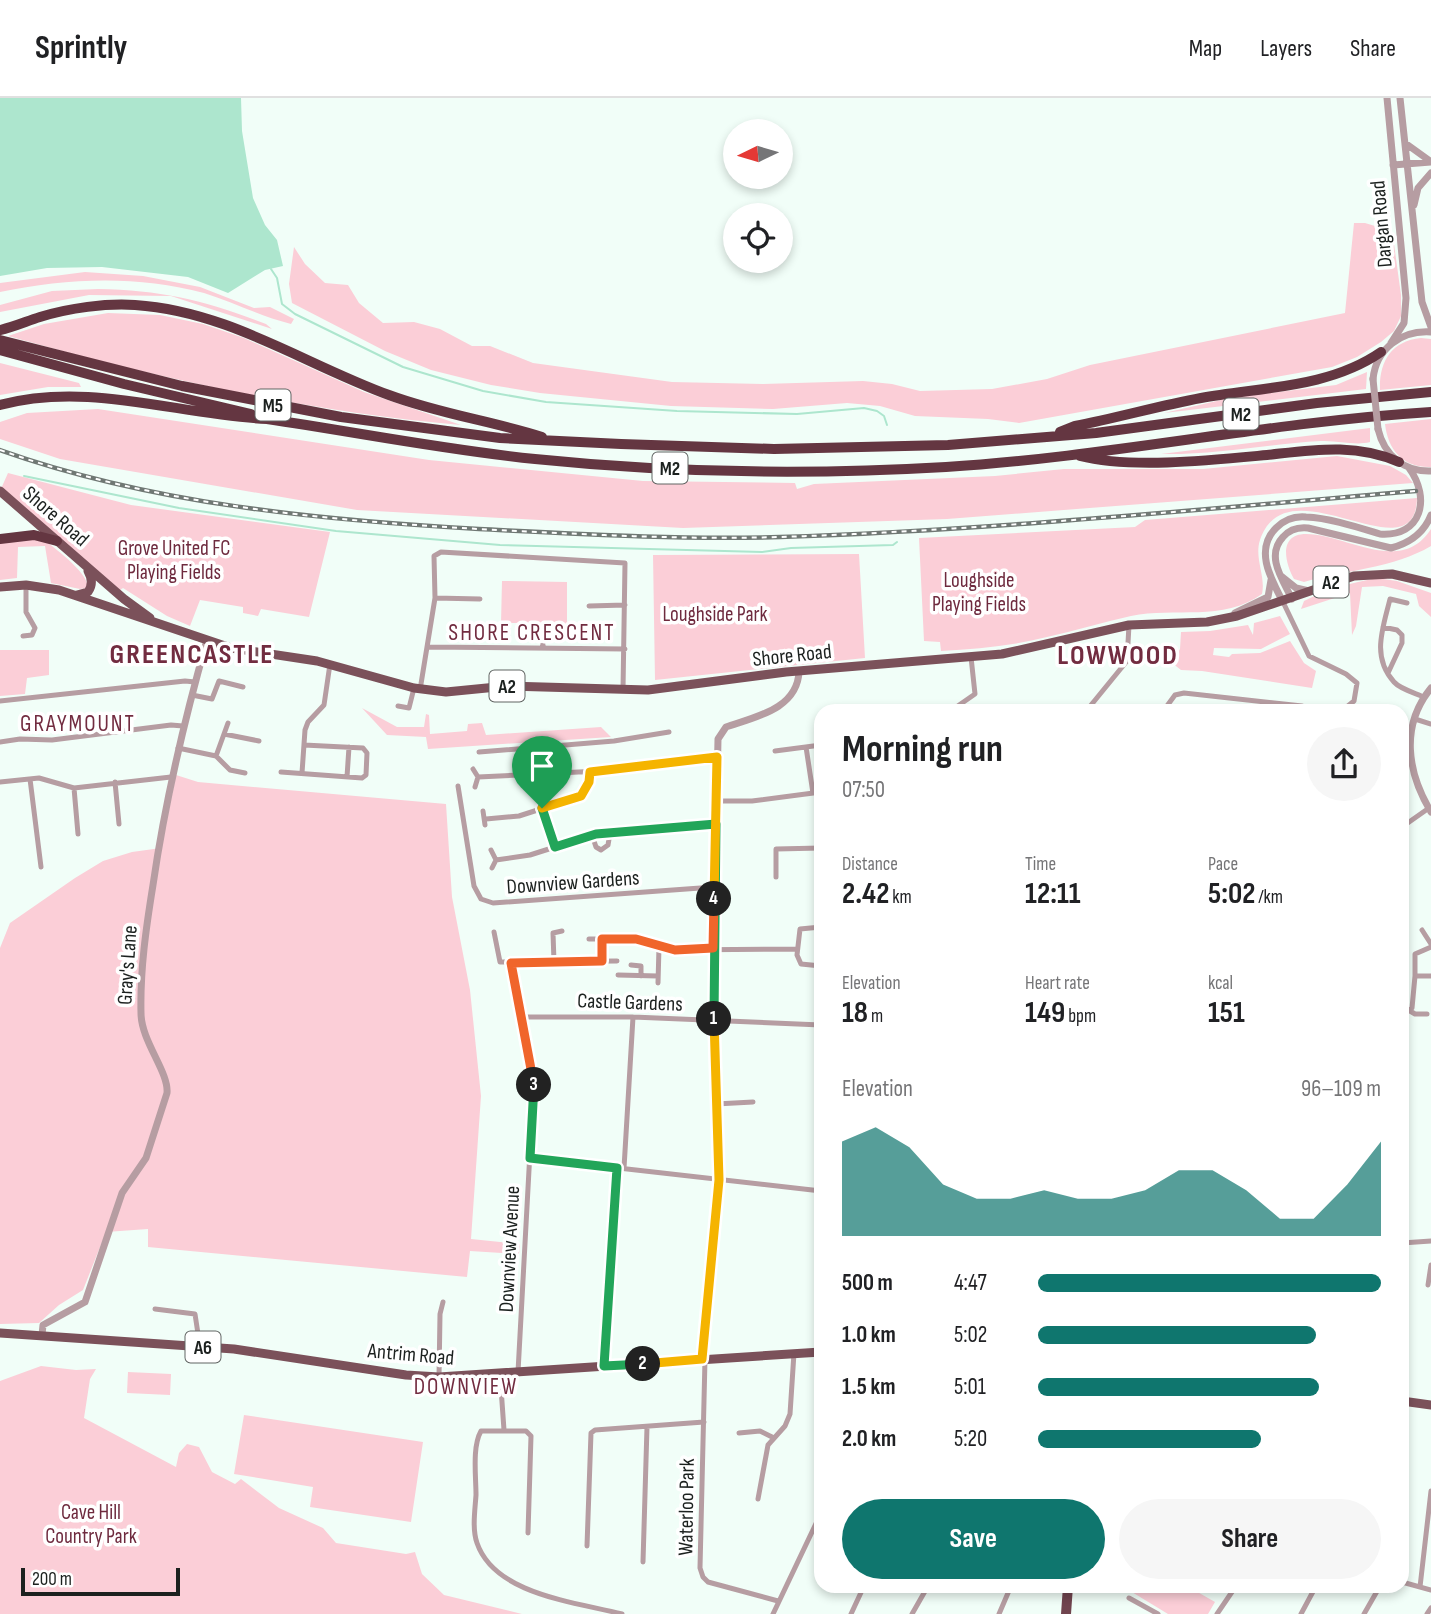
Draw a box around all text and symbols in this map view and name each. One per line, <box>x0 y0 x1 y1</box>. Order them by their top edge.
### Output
text: Sprintly <box>35 28 127 68</box>
text: Map <box>1189 34 1222 63</box>
text: Layers <box>1260 34 1312 63</box>
text: Share <box>1350 34 1396 63</box>
north arrow <box>723 119 793 189</box>
map controls <box>723 119 793 273</box>
street label: Dargan Road <box>1365 179 1398 268</box>
button: locate <box>723 203 793 273</box>
road number: M5 <box>256 390 290 420</box>
road number: M2 <box>1224 398 1258 430</box>
road number: M2 <box>652 452 688 484</box>
street label: Shore Road <box>18 481 94 552</box>
park label: Grove United FC Playing Fields <box>118 536 230 585</box>
road number: A2 <box>1314 566 1348 597</box>
park label: Loughside Playing Fields <box>932 568 1026 617</box>
park label: Loughside Park <box>662 602 768 627</box>
district label: SHORE CRESCENT <box>448 619 616 647</box>
district label: GREENCASTLE <box>109 638 275 671</box>
street label: Shore Road <box>751 639 833 672</box>
district label: LOWWOOD <box>1057 639 1179 672</box>
road number: A2 <box>490 670 524 702</box>
district label: GRAYMOUNT <box>20 710 136 738</box>
text: Morning run <box>842 727 1003 772</box>
button: share <box>1307 727 1381 801</box>
pin <box>512 736 572 808</box>
icon: arrive <box>523 747 561 785</box>
text: 07:50 <box>842 776 885 804</box>
text: Distance <box>842 853 898 876</box>
text: Time <box>1025 853 1056 876</box>
text: Pace <box>1208 853 1238 876</box>
street label: Downview Gardens <box>506 865 640 900</box>
text: 2.42 <box>842 876 889 912</box>
text: 12:11 <box>1025 876 1080 912</box>
text: 5:02 <box>1208 876 1255 912</box>
pin: 4 <box>696 882 732 916</box>
text: km <box>889 886 912 909</box>
text: /km <box>1255 886 1283 909</box>
text: 4 <box>709 887 718 910</box>
street label: Gray's Lane <box>112 924 143 1006</box>
text: Elevation <box>842 972 901 995</box>
text: Heart rate <box>1025 972 1090 995</box>
text: kcal <box>1208 972 1233 995</box>
street label: Castle Gardens <box>577 988 683 1017</box>
text: 18 <box>842 995 868 1031</box>
text: 149 <box>1025 995 1065 1031</box>
text: 151 <box>1208 995 1245 1031</box>
pin: 1 <box>696 1002 732 1037</box>
text: m <box>868 1005 883 1028</box>
text: bpm <box>1065 1005 1096 1028</box>
text: 1 <box>710 1007 717 1030</box>
pin: 3 <box>516 1068 552 1102</box>
text: 3 <box>529 1073 538 1096</box>
text: Elevation <box>842 1075 913 1103</box>
text: 96–109 m <box>1301 1075 1381 1103</box>
street label: Downview Avenue <box>494 1185 525 1313</box>
text: 500 m <box>842 1269 893 1297</box>
text: 4:47 <box>954 1269 987 1297</box>
text: 1.0 km <box>842 1321 896 1349</box>
text: 5:02 <box>954 1321 987 1349</box>
road number: A6 <box>186 1331 220 1362</box>
street label: Antrim Road <box>366 1338 455 1371</box>
pin: 2 <box>626 1346 660 1382</box>
text: 2 <box>638 1352 647 1375</box>
district label: DOWNVIEW <box>414 1373 518 1401</box>
text: 1.5 km <box>842 1373 895 1401</box>
text: 5:01 <box>954 1373 986 1401</box>
text: 2.0 km <box>842 1425 896 1453</box>
text: 5:20 <box>954 1425 987 1453</box>
street label: Waterloo Park <box>673 1458 700 1556</box>
button: Save <box>842 1499 1105 1579</box>
button: Share <box>1119 1499 1381 1579</box>
park label: Cave Hill Country Park <box>45 1500 137 1549</box>
scale bar <box>21 1565 180 1597</box>
text: 200 m <box>32 1568 72 1591</box>

